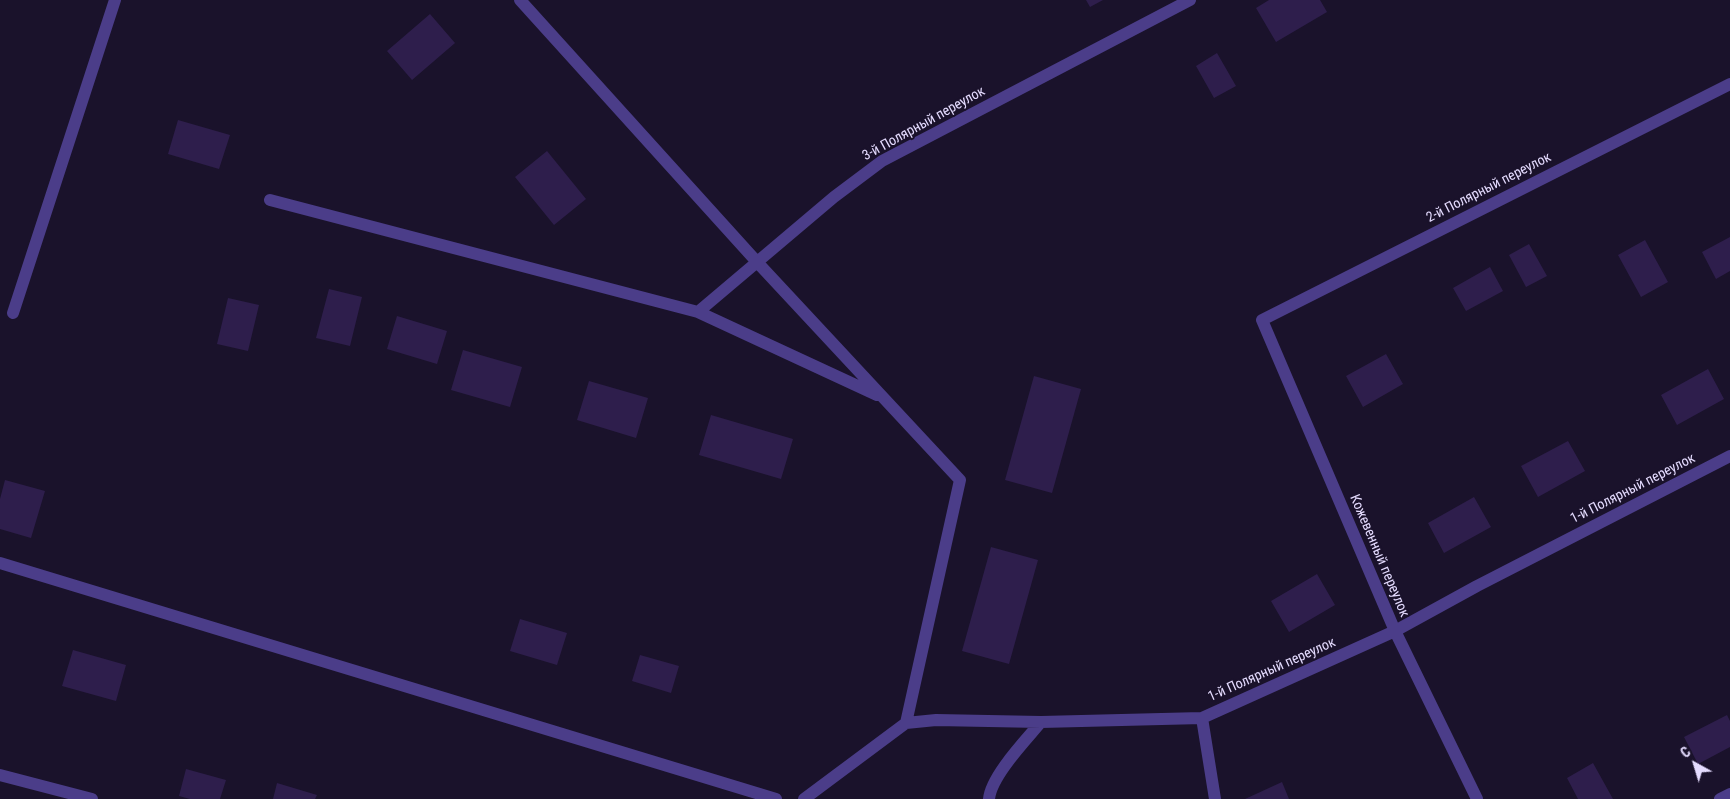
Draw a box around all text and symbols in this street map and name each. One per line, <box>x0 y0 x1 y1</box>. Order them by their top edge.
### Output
street label: 3-й Полярный переулок <box>860 83 988 165</box>
street label: 2-й Полярный переулок <box>1424 149 1554 227</box>
street label: 1-й Полярный переулок <box>1568 450 1698 528</box>
street label: Кожевенный переулок <box>1346 492 1412 620</box>
street label: 1-й Полярный переулок <box>1206 634 1338 706</box>
north arrow <box>1670 739 1720 789</box>
text: С <box>1677 744 1694 761</box>

